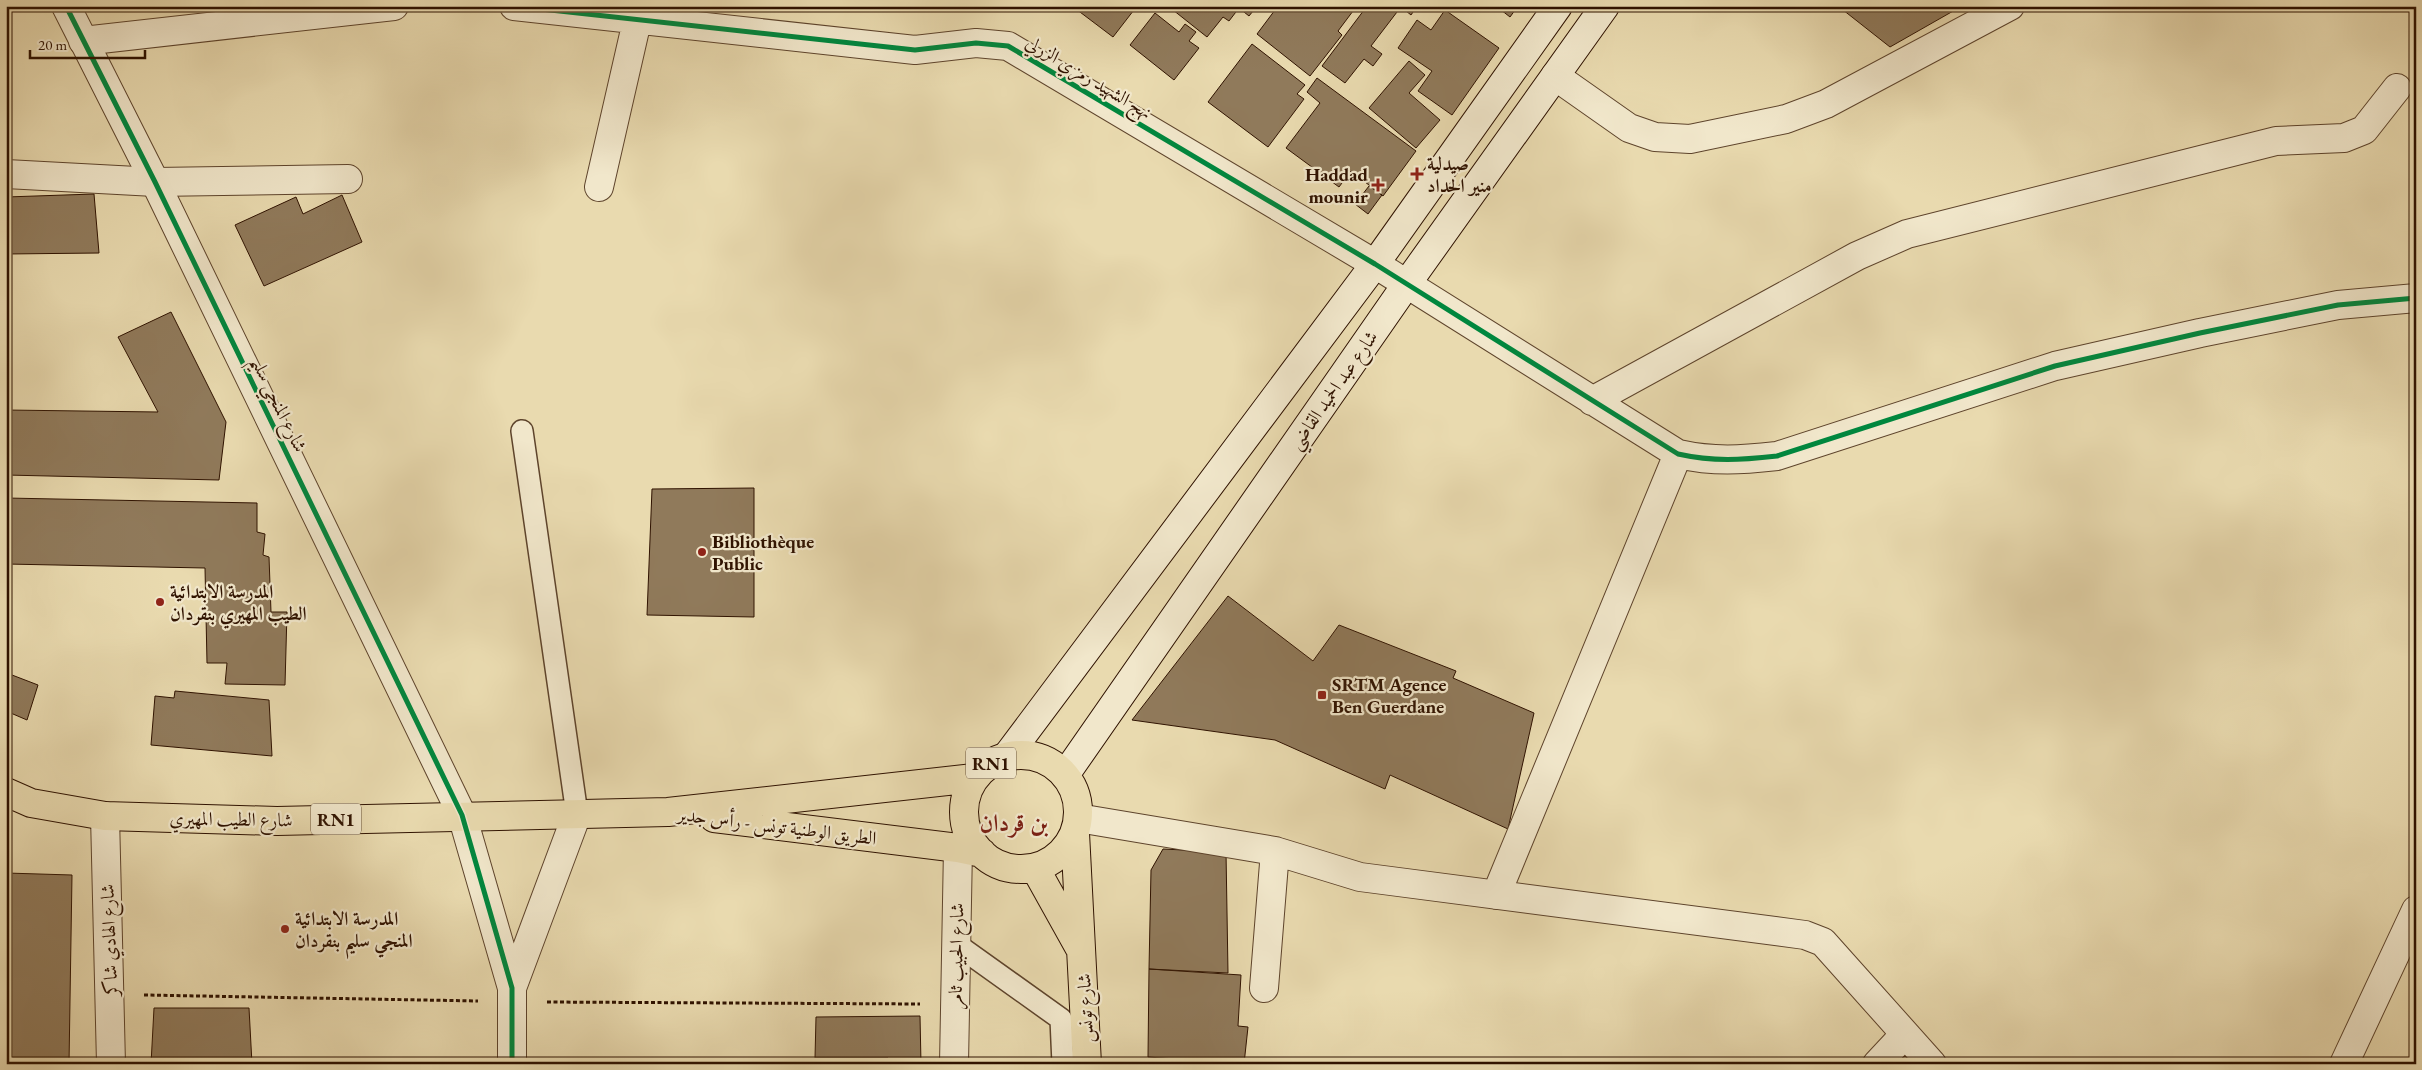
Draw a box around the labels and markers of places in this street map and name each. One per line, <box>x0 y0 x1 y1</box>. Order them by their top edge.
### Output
place label: صيدلية منير الحداد <box>1427 151 1492 198</box>
place label: Haddad mounir <box>1305 162 1368 209</box>
marker: صيدلية منير الحداد <box>1411 168 1423 180</box>
marker: Haddad mounir <box>1372 179 1384 191</box>
place label: Bibliothèque Public <box>712 529 814 576</box>
marker: Bibliothèque Public <box>696 546 708 558</box>
place label: المدرسة الابتدائية الطيب المهيري بنقردان <box>170 579 307 629</box>
marker: المدرسة الابتدائية الطيب المهيري بنقردان <box>154 596 166 608</box>
place label: SRTM Agence Ben Guerdane <box>1332 672 1446 719</box>
marker: SRTM Agence Ben Guerdane <box>1316 689 1328 701</box>
place label: المدرسة الابتدائية المنجي سليم بنقردان <box>295 906 413 959</box>
marker: المدرسة الابتدائية المنجي سليم بنقردان <box>279 923 291 935</box>

